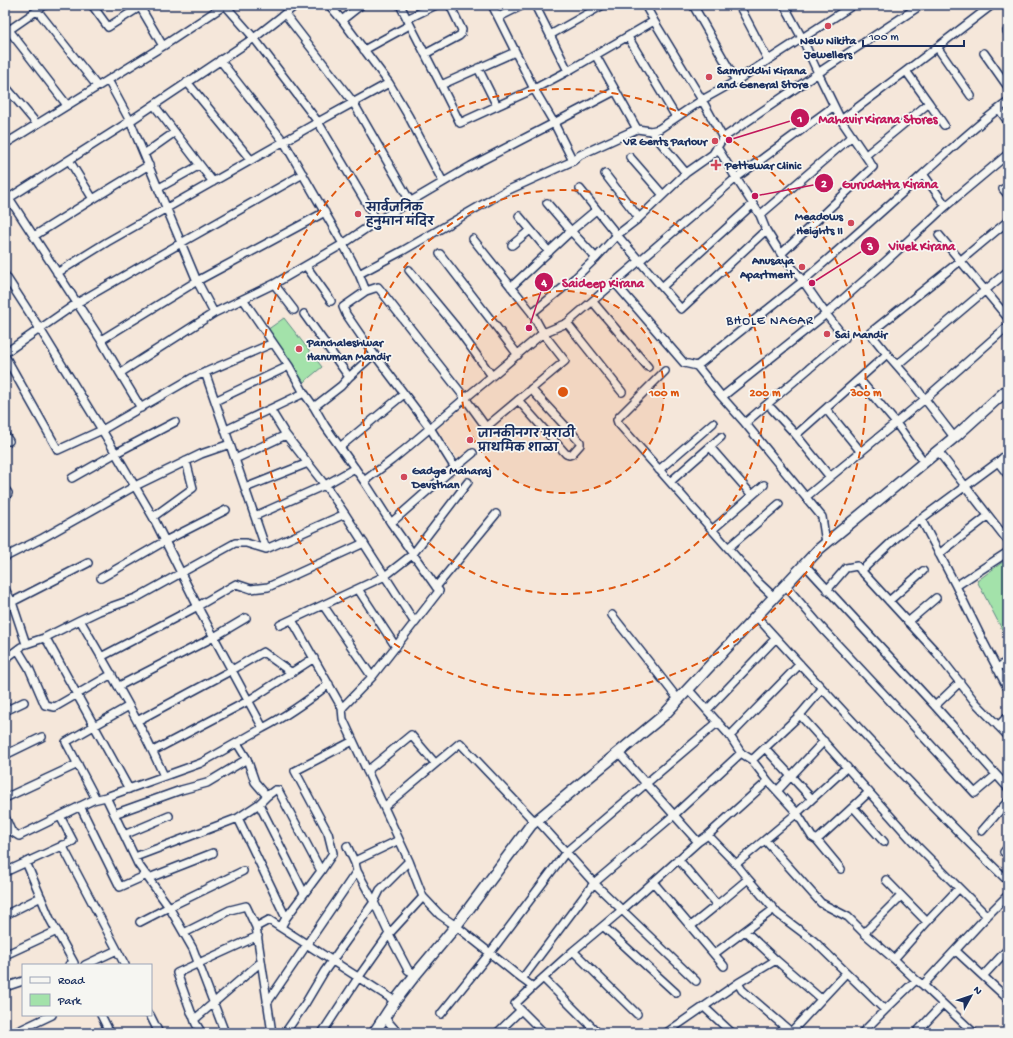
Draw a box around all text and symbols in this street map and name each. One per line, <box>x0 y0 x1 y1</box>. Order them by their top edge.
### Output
marker: New Nikita Jewellers <box>823 21 833 31</box>
scale bar <box>863 22 964 48</box>
text: 100 m <box>868 31 899 45</box>
place label: New Nikita Jewellers <box>800 35 857 63</box>
place label: Samruddhi Kirana and General Store <box>716 65 809 93</box>
marker: Samruddhi Kirana and General Store <box>704 72 714 82</box>
callout: Mahavir Kirana Stores <box>790 106 946 131</box>
text: 1 <box>797 113 803 127</box>
text: Mahavir Kirana Stores <box>818 113 939 128</box>
place label: VR Gents Parlour <box>622 136 709 150</box>
marker: VR Gents Parlour <box>710 136 720 146</box>
marker: Pettewar Clinic <box>710 159 722 171</box>
place label: Pettewar Clinic <box>724 160 802 174</box>
callout: Gurudatta Kirana <box>814 171 945 196</box>
text: 2 <box>821 178 827 192</box>
text: Gurudatta Kirana <box>842 178 939 193</box>
place label: सार्वजनिक हनुमान मंदिर <box>365 197 435 230</box>
marker: सार्वजनिक हनुमान मंदिर <box>353 209 363 219</box>
place label: Meadows Heights II <box>795 211 844 239</box>
marker: Meadows Heights II <box>846 218 856 228</box>
callout: Vivek Kirana <box>860 233 963 258</box>
text: Vivek Kirana <box>888 240 956 255</box>
text: 3 <box>866 241 873 255</box>
place label: Anusaya Apartment <box>739 255 795 283</box>
marker: Anusaya Apartment <box>797 262 807 272</box>
callout: Saideep Kirana <box>534 270 652 295</box>
text: 4 <box>540 277 547 291</box>
text: Saideep Kirana <box>562 277 645 293</box>
district label: BHOLE NAGAR <box>725 314 814 329</box>
marker: Sai Mandir <box>822 329 832 339</box>
place label: Sai Mandir <box>835 329 889 343</box>
place label: Panchaleshwar Hanuman Mandir <box>306 337 392 365</box>
marker: Panchaleshwar Hanuman Mandir <box>294 344 304 354</box>
centre of rings <box>556 385 570 399</box>
text: 100 m <box>648 387 679 401</box>
text: 200 m <box>750 387 781 401</box>
text: 300 m <box>849 387 882 401</box>
place label: जानकीनगर मराठी प्राथमिक शाळा <box>477 424 577 456</box>
marker: जानकीनगर मराठी प्राथमिक शाळा <box>465 435 475 445</box>
place label: Gadge Maharaj Devsthan <box>411 465 492 493</box>
marker: Gadge Maharaj Devsthan <box>399 472 409 482</box>
legend <box>22 964 152 1016</box>
text: Road <box>58 975 85 989</box>
north arrow <box>951 976 991 1016</box>
text: N <box>970 984 984 997</box>
text: Park <box>57 995 83 1009</box>

